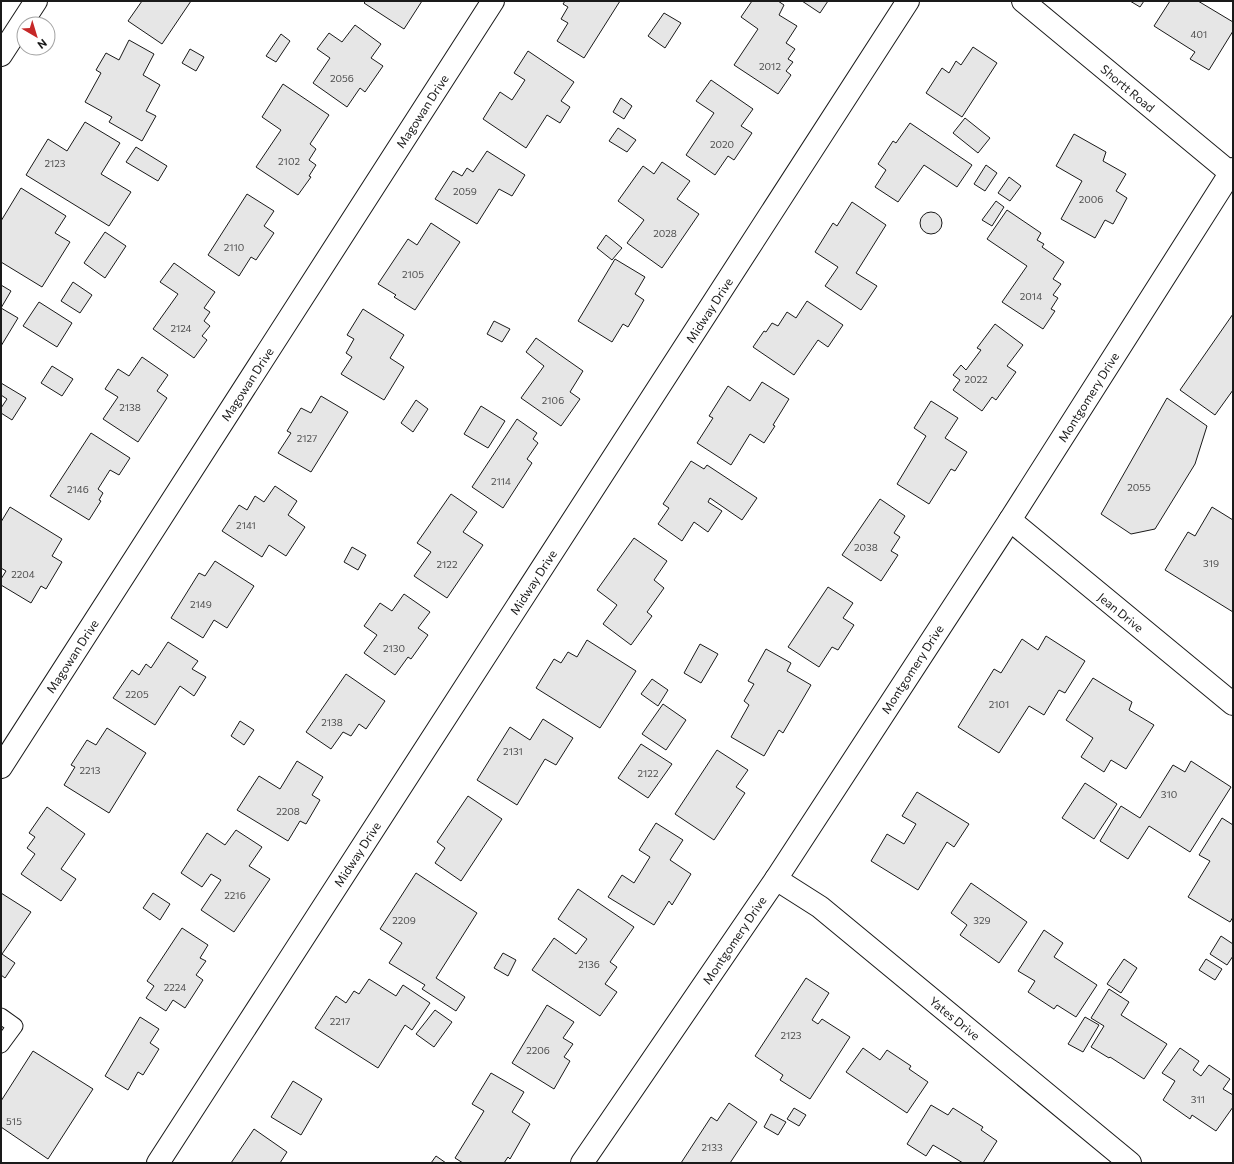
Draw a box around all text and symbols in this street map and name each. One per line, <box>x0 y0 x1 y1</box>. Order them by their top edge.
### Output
north arrow <box>16 16 56 56</box>
house number: 401 <box>1191 28 1207 40</box>
text: N <box>35 37 50 52</box>
house number: 2012 <box>759 60 781 72</box>
street label: Shortt Road <box>1098 61 1158 115</box>
house number: 2056 <box>330 72 354 84</box>
street label: Magowan Drive <box>393 72 451 150</box>
house number: 2020 <box>710 138 734 150</box>
house number: 2102 <box>278 155 300 167</box>
house number: 2123 <box>44 157 66 169</box>
house number: 2059 <box>453 185 477 197</box>
house number: 2006 <box>1079 193 1103 205</box>
house number: 2028 <box>653 227 677 239</box>
house number: 2110 <box>224 241 244 253</box>
house number: 2105 <box>402 268 424 280</box>
street label: Midway Drive <box>683 275 735 345</box>
house number: 2014 <box>1020 290 1042 302</box>
house number: 2124 <box>170 322 192 334</box>
street label: Magowan Drive <box>218 345 276 423</box>
street label: Montgomery Drive <box>1055 350 1121 444</box>
house number: 2022 <box>964 373 988 385</box>
house number: 2106 <box>542 394 564 406</box>
house number: 2138 <box>119 401 141 413</box>
house number: 2127 <box>297 432 317 444</box>
house number: 2114 <box>491 475 511 487</box>
house number: 2055 <box>1127 481 1151 493</box>
house number: 2146 <box>67 483 89 495</box>
house number: 2141 <box>236 519 256 531</box>
house number: 2038 <box>854 541 878 553</box>
street label: Midway Drive <box>507 547 559 617</box>
house number: 319 <box>1203 557 1219 569</box>
house number: 2122 <box>437 558 458 570</box>
house number: 2204 <box>11 568 35 580</box>
street label: Jean Drive <box>1095 589 1146 635</box>
house number: 2149 <box>190 598 212 610</box>
street label: Magowan Drive <box>43 617 101 695</box>
street label: Montgomery Drive <box>878 622 946 716</box>
house number: 2130 <box>383 642 405 654</box>
house number: 2205 <box>125 688 149 700</box>
house number: 2101 <box>989 698 1009 710</box>
house number: 2138 <box>321 716 343 728</box>
house number: 2131 <box>503 745 523 757</box>
house number: 2213 <box>79 764 101 776</box>
house number: 2122 <box>638 767 659 779</box>
house number: 310 <box>1161 788 1177 800</box>
house number: 2208 <box>276 805 300 817</box>
street label: Midway Drive <box>331 819 383 889</box>
house number: 2216 <box>224 889 246 901</box>
street label: Montgomery Drive <box>699 893 769 987</box>
house number: 2209 <box>392 914 416 926</box>
house number: 329 <box>973 914 991 926</box>
house number: 2136 <box>578 958 600 970</box>
house number: 2224 <box>164 981 186 993</box>
street label: Yates Drive <box>927 993 983 1043</box>
house number: 2217 <box>330 1015 350 1027</box>
house number: 2123 <box>780 1029 802 1041</box>
house number: 2206 <box>526 1044 550 1056</box>
house number: 311 <box>1191 1093 1205 1105</box>
house number: 515 <box>6 1115 22 1127</box>
house number: 2133 <box>701 1141 723 1153</box>

